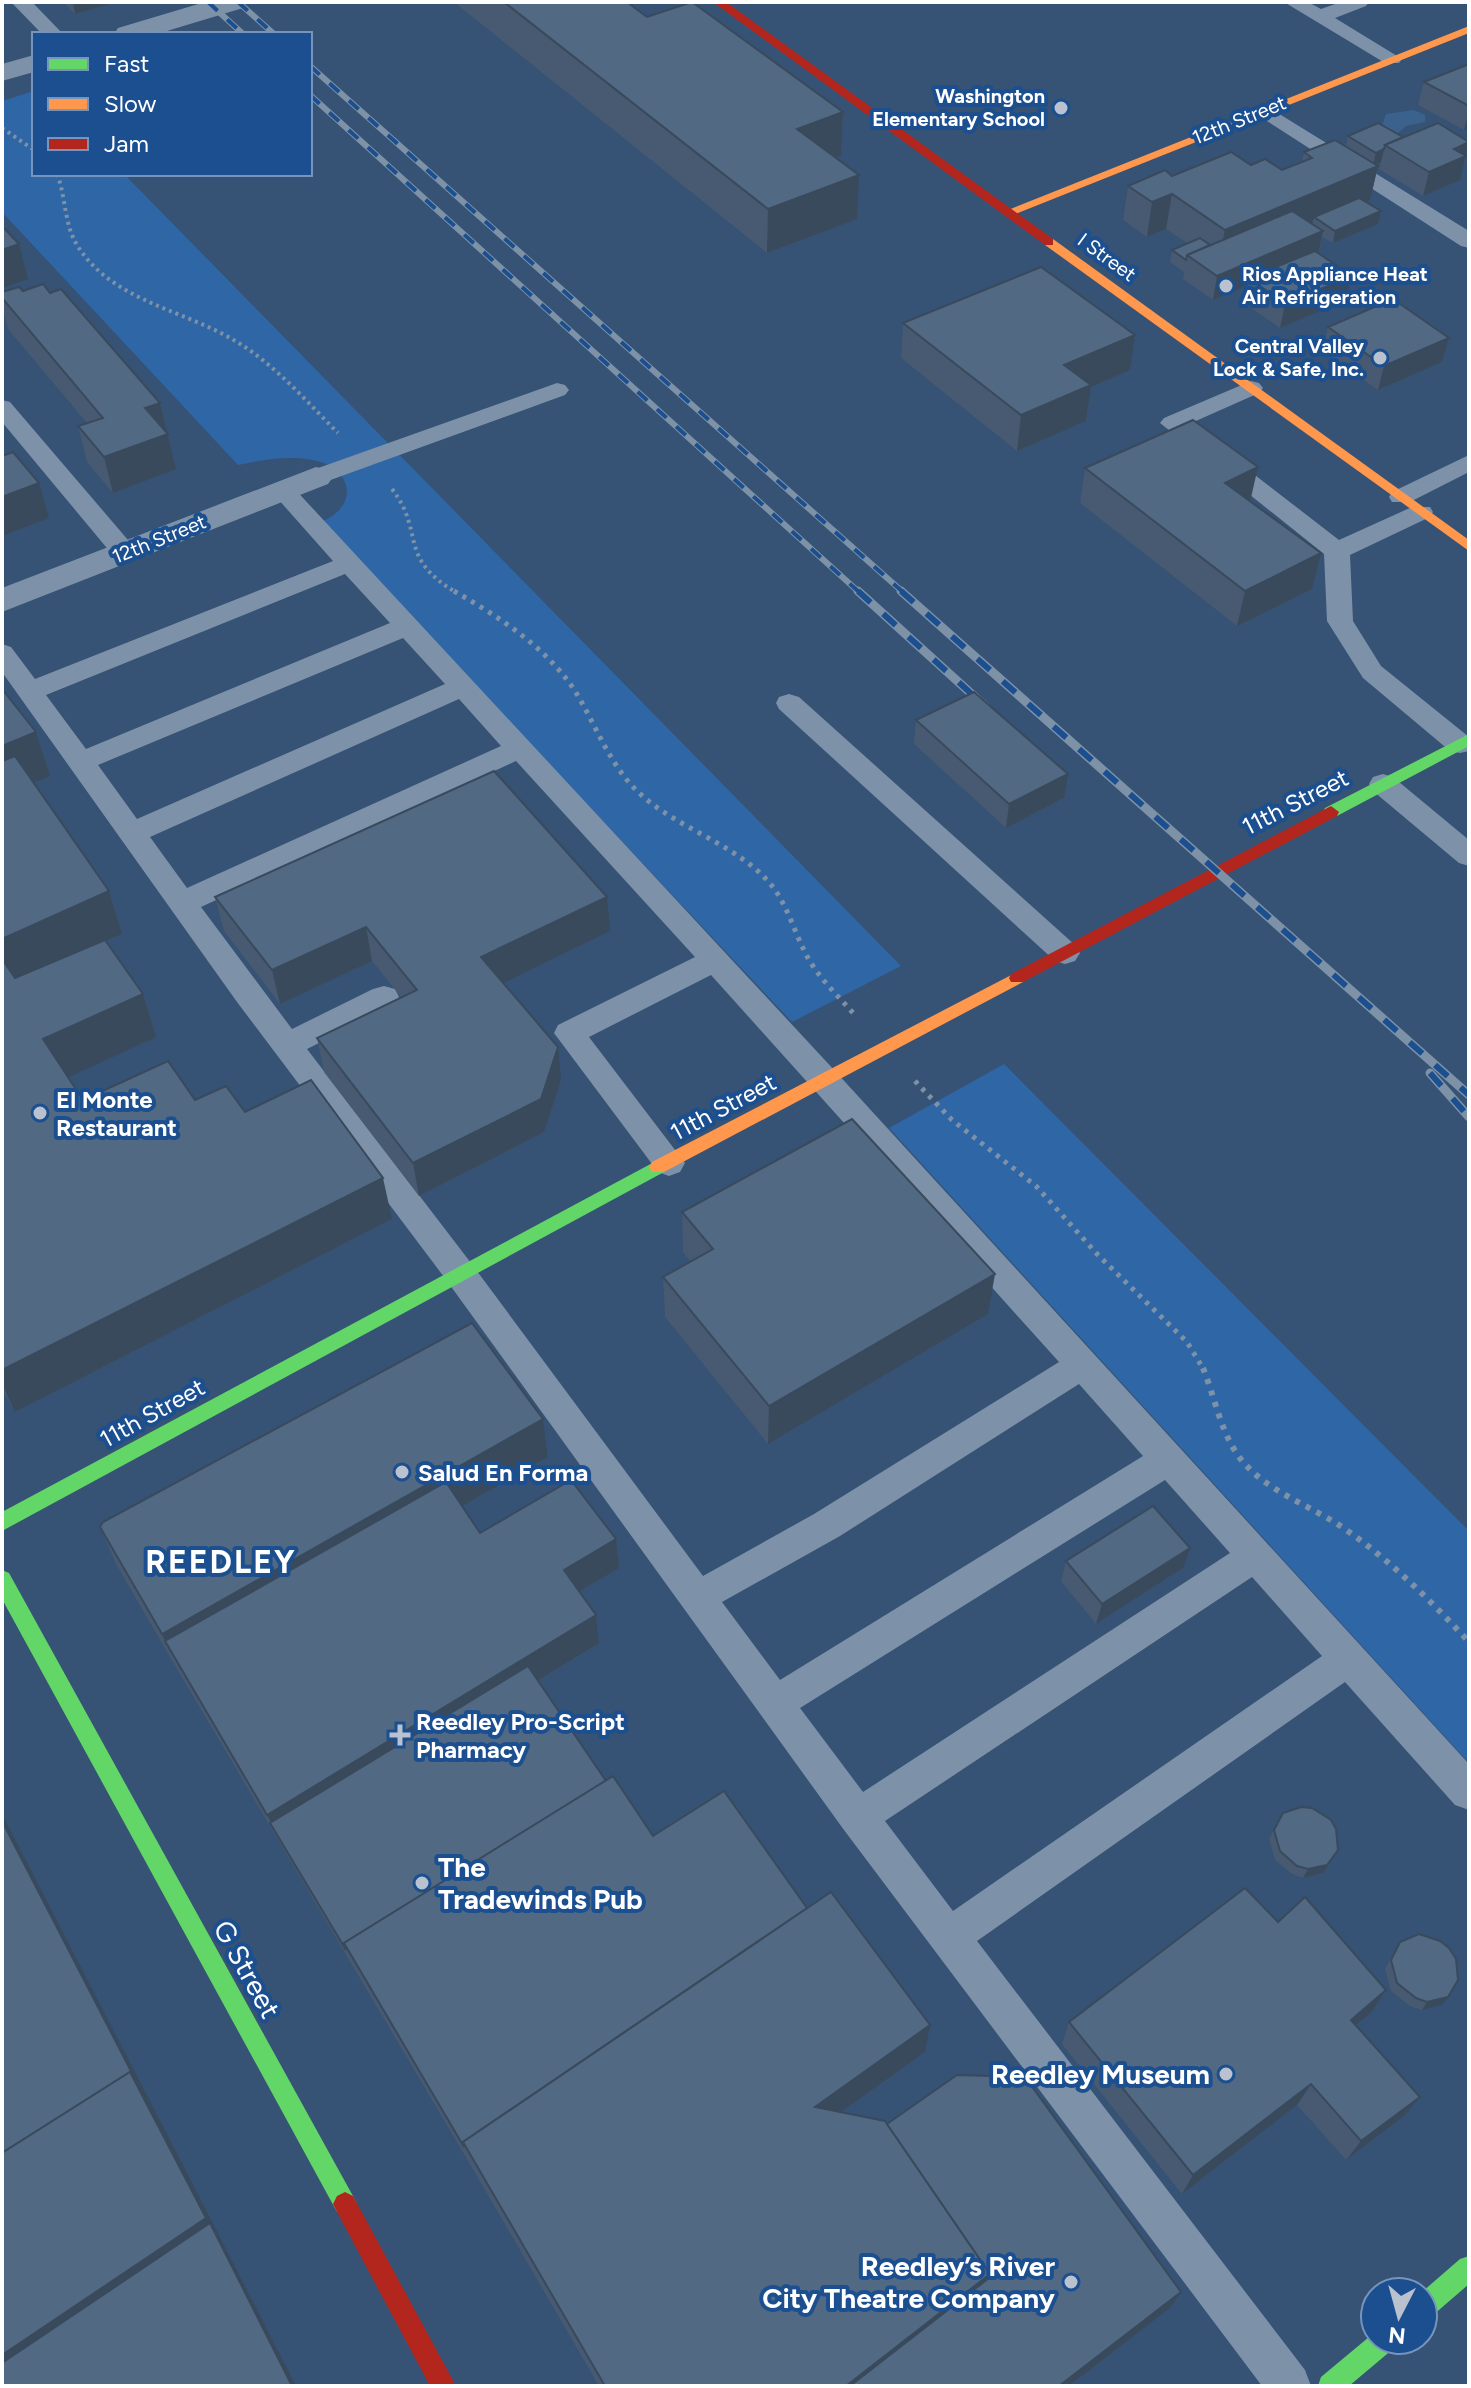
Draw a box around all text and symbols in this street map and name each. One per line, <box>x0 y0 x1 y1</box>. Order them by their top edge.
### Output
legend <box>32 32 312 176</box>
text: Fast <box>104 49 149 78</box>
place label: Washington Elementary School <box>872 84 1045 131</box>
text: Slow <box>104 89 157 118</box>
street label: 12th Street <box>1189 90 1289 150</box>
marker: Washington Elementary School <box>1052 99 1070 117</box>
text: Jam <box>104 129 149 158</box>
street label: I Street <box>1073 228 1141 286</box>
place label: Rios Appliance Heat Air Refrigeration <box>1242 262 1428 309</box>
marker: Rios Appliance Heat Air Refrigeration <box>1217 277 1235 295</box>
place label: Central Valley Lock & Safe, Inc. <box>1213 334 1364 381</box>
marker: Central Valley Lock & Safe, Inc. <box>1371 349 1389 367</box>
street label: 12th Street <box>109 509 209 569</box>
street label: 11th Street <box>1237 763 1353 841</box>
street label: 11th Street <box>665 1067 781 1147</box>
place label: El Monte Restaurant <box>56 1085 177 1142</box>
marker: El Monte Restaurant <box>31 1104 49 1122</box>
street label: 11th Street <box>94 1372 210 1454</box>
place label: Salud En Forma <box>418 1458 588 1487</box>
marker: Salud En Forma <box>393 1463 411 1481</box>
district label: REEDLEY <box>145 1543 297 1581</box>
place label: Reedley Pro-Script Pharmacy <box>416 1707 625 1764</box>
marker: Reedley Pro-Script Pharmacy <box>391 1726 409 1744</box>
place label: The Tradewinds Pub <box>438 1850 643 1916</box>
marker: The Tradewinds Pub <box>413 1874 431 1892</box>
street label: G Street <box>206 1914 288 2024</box>
place label: Reedley Museum <box>991 2057 1210 2091</box>
marker: Reedley Museum <box>1217 2065 1235 2083</box>
place label: Reedley’s River City Theatre Company <box>762 2249 1056 2315</box>
marker: Reedley’s River City Theatre Company <box>1062 2273 1080 2291</box>
north arrow <box>1359 2276 1439 2356</box>
text: N <box>1387 2321 1407 2350</box>

